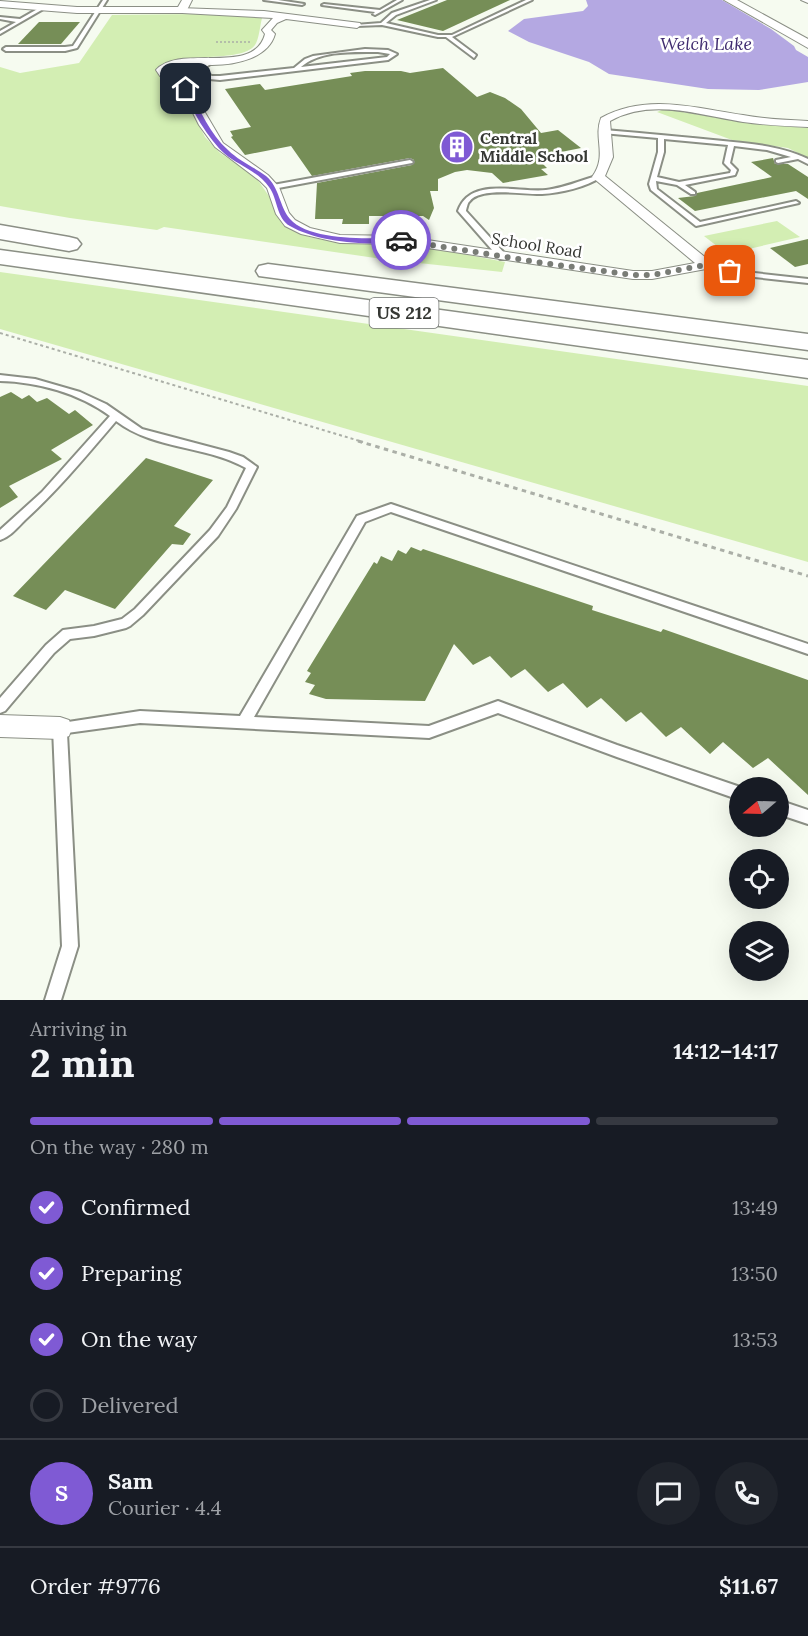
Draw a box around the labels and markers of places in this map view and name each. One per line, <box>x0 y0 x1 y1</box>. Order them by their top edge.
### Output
pin <box>160 63 211 114</box>
place label: Central Middle School <box>480 128 588 166</box>
building icon: Central Middle School <box>439 129 475 165</box>
pin <box>704 245 755 296</box>

